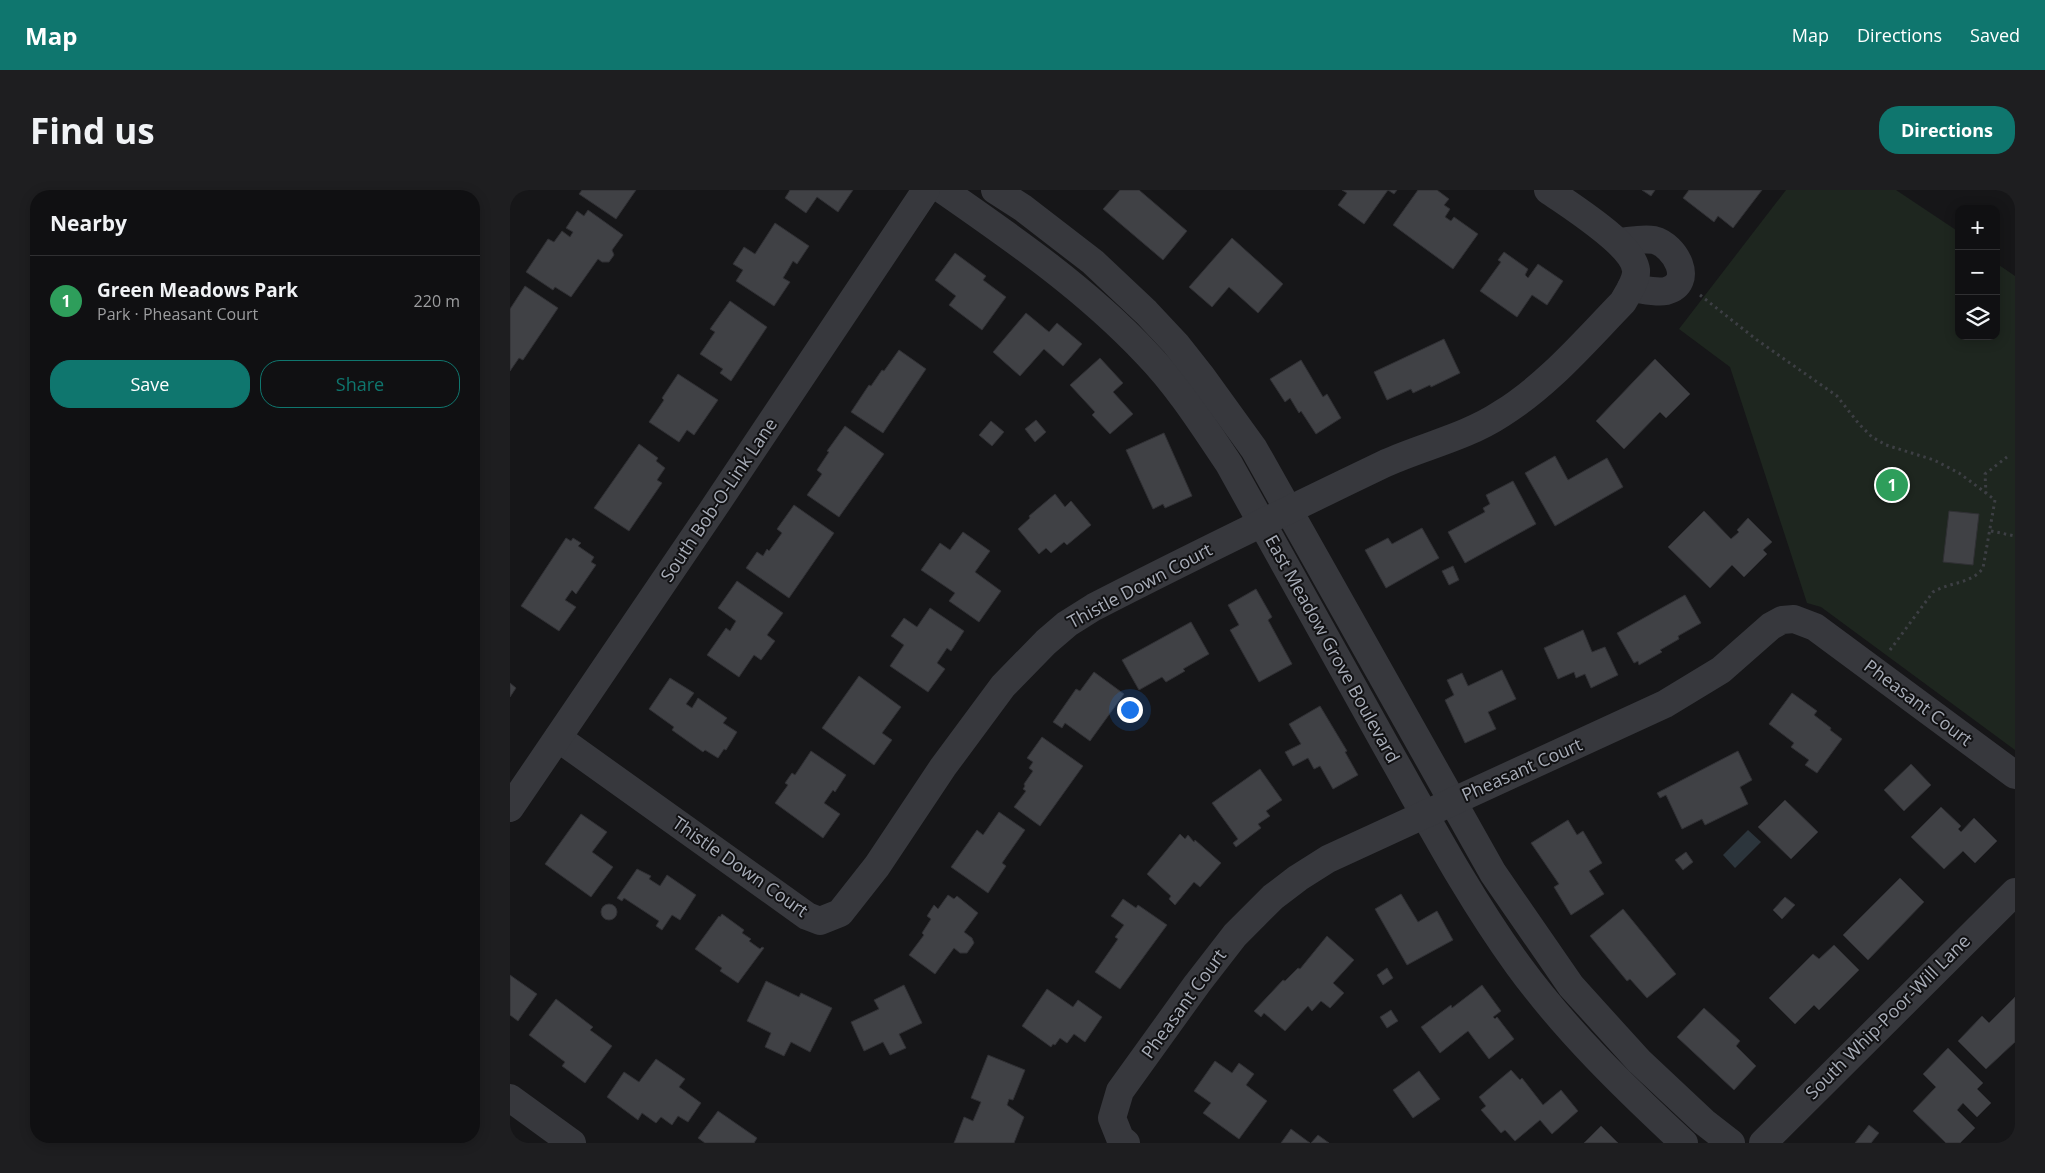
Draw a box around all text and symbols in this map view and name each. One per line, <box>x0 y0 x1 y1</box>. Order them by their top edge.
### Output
text: Map <box>25 19 77 52</box>
text: Map <box>1792 23 1829 47</box>
text: Directions <box>1857 23 1942 47</box>
text: Saved <box>1970 23 2020 47</box>
button: Directions <box>1879 106 2015 154</box>
text: Find us <box>30 107 155 154</box>
map controls <box>1955 205 2000 340</box>
button: + <box>1955 205 2000 250</box>
text: Nearby <box>50 209 127 237</box>
button: − <box>1955 250 2000 295</box>
text: Green Meadows Park <box>97 277 298 303</box>
text: 1 <box>61 290 71 312</box>
text: 220 m <box>414 290 460 312</box>
button: layers <box>1955 295 2000 340</box>
text: Park · Pheasant Court <box>97 303 258 325</box>
button: Save <box>50 360 250 408</box>
button: Share <box>260 360 460 408</box>
street label: South Bob-O-Link Lane <box>654 413 782 586</box>
pin: 1 <box>1876 466 1908 504</box>
street label: East Meadow Grove Boulevard <box>1260 530 1406 767</box>
street label: Thistle Down Court <box>1063 537 1216 633</box>
street label: Pheasant Court <box>1860 654 1978 751</box>
your location <box>1117 697 1143 723</box>
street label: Pheasant Court <box>1457 732 1586 806</box>
street label: Thistle Down Court <box>668 810 813 922</box>
street label: South Whip-Poor-Will Lane <box>1800 929 1975 1104</box>
street label: Pheasant Court <box>1135 944 1231 1063</box>

